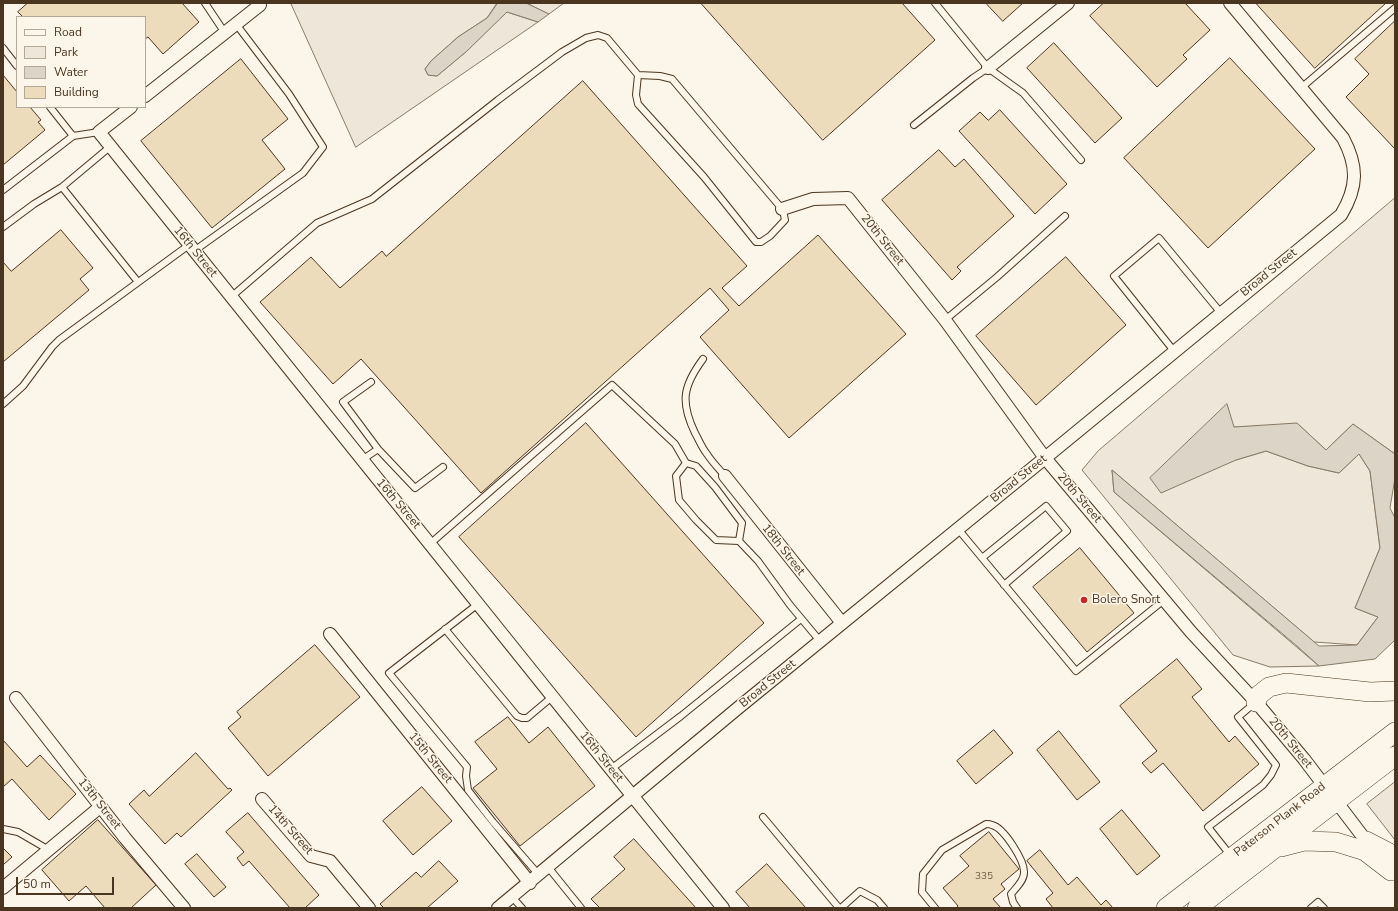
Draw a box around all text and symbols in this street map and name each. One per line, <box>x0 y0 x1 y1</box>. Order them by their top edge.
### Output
legend <box>16 16 146 108</box>
text: Road <box>54 24 82 40</box>
text: Park <box>54 44 78 60</box>
text: Water <box>54 64 88 80</box>
text: Building <box>54 84 99 100</box>
street label: 20th Street <box>857 211 907 269</box>
street label: 16th Street <box>170 224 220 280</box>
street label: Broad Street <box>1238 246 1300 300</box>
street label: Broad Street <box>988 452 1050 506</box>
street label: 20th Street <box>1054 470 1104 526</box>
street label: 16th Street <box>373 476 423 532</box>
street label: 18th Street <box>758 521 808 579</box>
place label: Bolero Snort <box>1092 593 1160 607</box>
marker: Bolero Snort <box>1079 595 1089 605</box>
street label: Broad Street <box>737 657 799 711</box>
street label: 20th Street <box>1265 715 1315 771</box>
street label: 16th Street <box>576 729 626 785</box>
street label: 15th Street <box>405 730 455 786</box>
street label: 13th Street <box>74 775 124 833</box>
street label: Paterson Plank Road <box>1231 780 1329 860</box>
street label: 14th Street <box>264 802 316 858</box>
scale bar <box>18 869 116 895</box>
house number: 335 <box>975 871 993 883</box>
text: 50 m <box>23 876 51 892</box>

